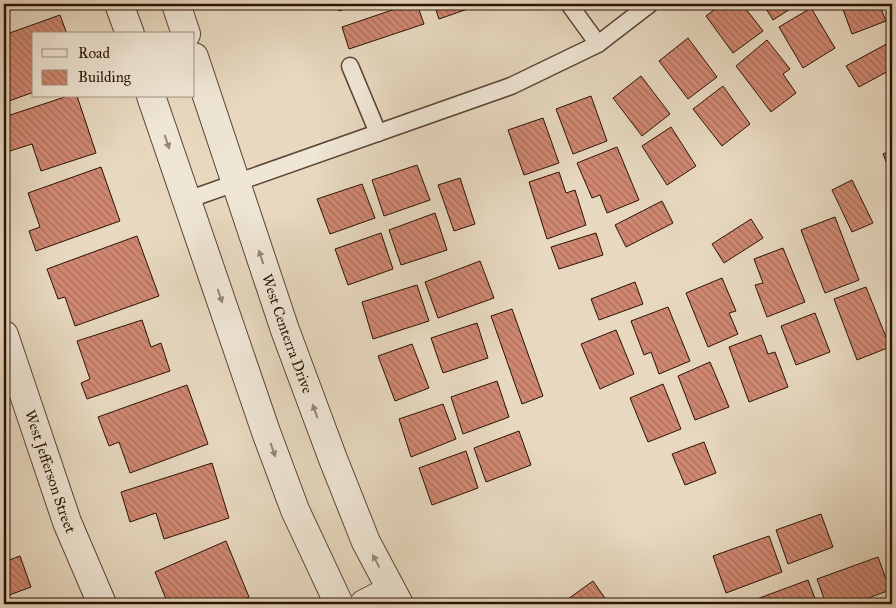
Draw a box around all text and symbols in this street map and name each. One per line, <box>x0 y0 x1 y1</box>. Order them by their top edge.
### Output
legend <box>32 32 195 98</box>
text: Road <box>78 44 110 62</box>
text: Building <box>78 68 132 86</box>
one-way arrow <box>164 135 171 150</box>
one-way arrow <box>257 250 264 265</box>
street label: West Centerra Drive <box>258 272 317 396</box>
one-way arrow <box>216 289 224 304</box>
one-way arrow <box>311 403 318 418</box>
street label: West Jefferson Street <box>21 408 80 536</box>
one-way arrow <box>269 443 277 457</box>
one-way arrow <box>372 554 380 568</box>

